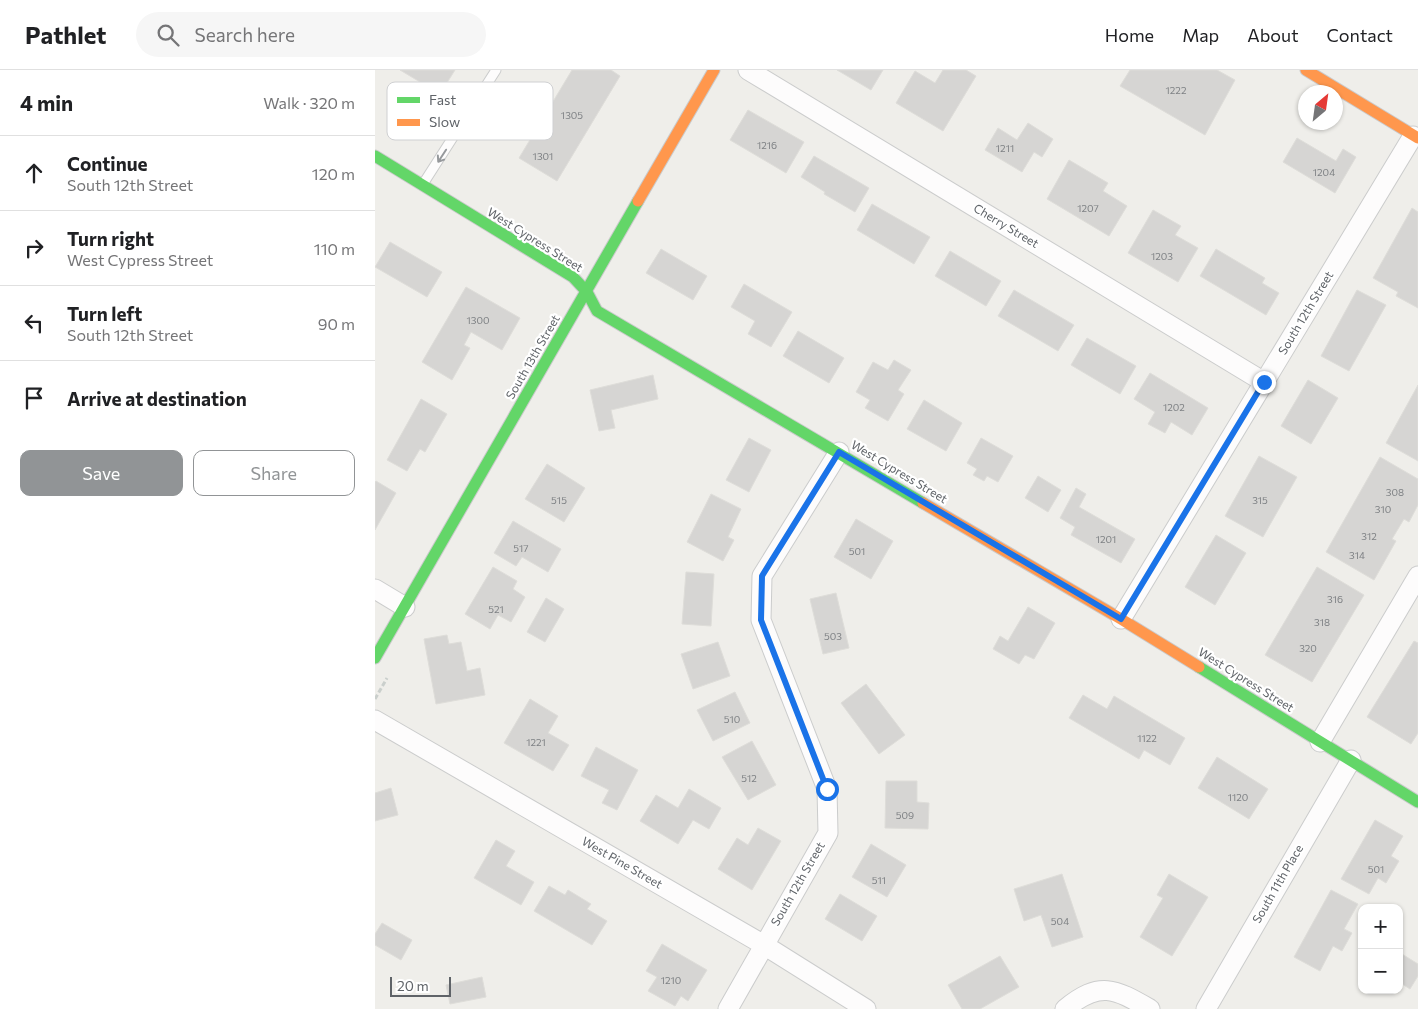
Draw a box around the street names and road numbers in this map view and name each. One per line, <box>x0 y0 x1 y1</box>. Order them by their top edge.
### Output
street label: Cherry Street <box>971 200 1042 250</box>
street label: West Cypress Street <box>485 204 586 274</box>
street label: South 12th Street <box>1275 268 1336 357</box>
street label: South 13th Street <box>502 312 562 401</box>
street label: West Cypress Street <box>849 437 950 505</box>
street label: West Cypress Street <box>1196 644 1297 714</box>
street label: West Pine Street <box>580 833 665 891</box>
street label: South 12th Street <box>767 839 827 928</box>
street label: South 11th Place <box>1249 842 1305 925</box>

